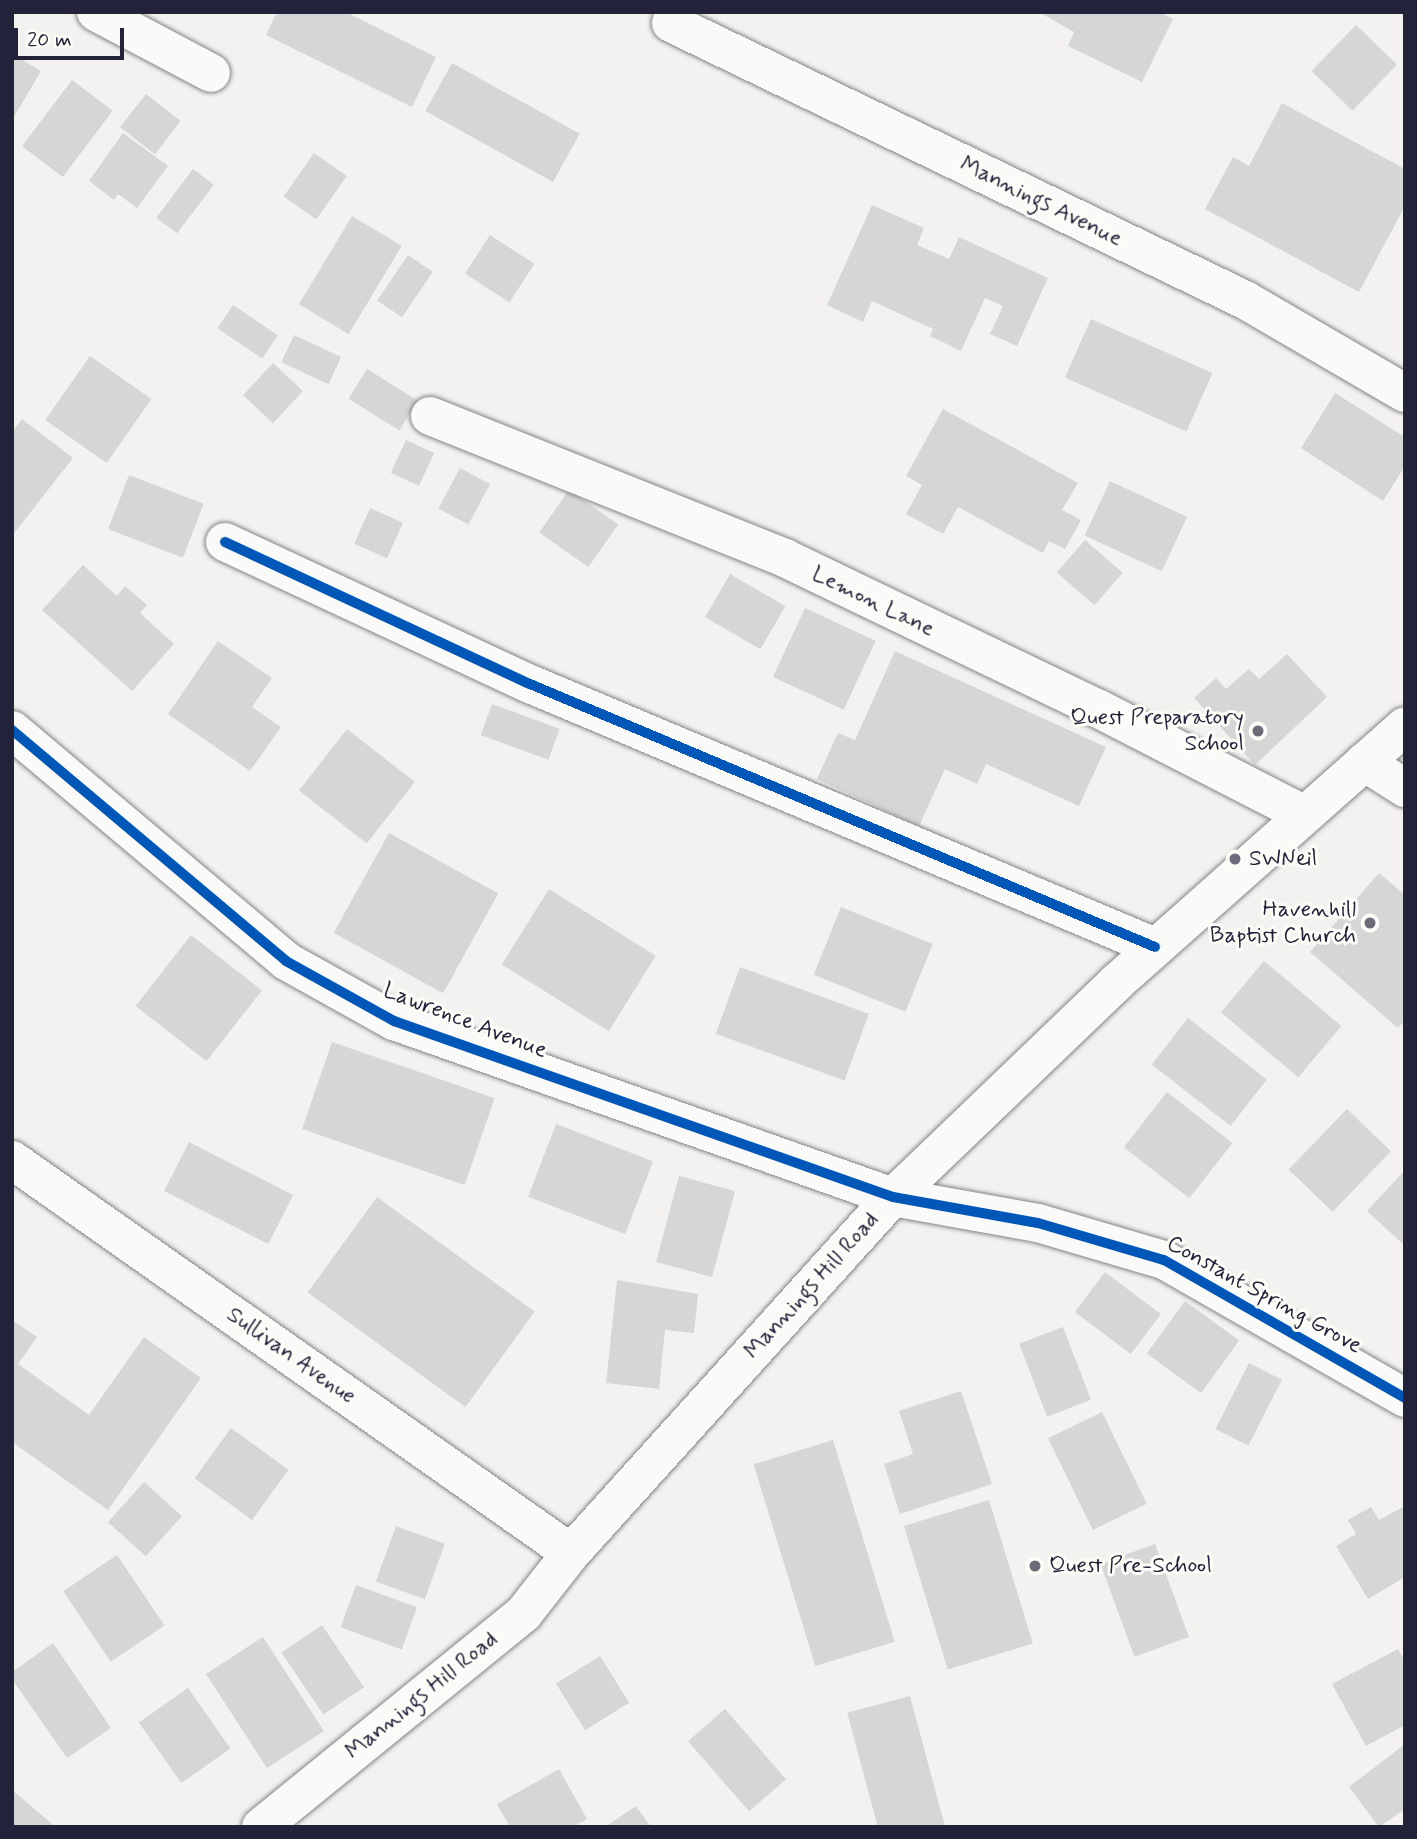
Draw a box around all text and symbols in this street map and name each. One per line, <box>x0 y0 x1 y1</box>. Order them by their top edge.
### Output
scale bar <box>18 14 128 58</box>
text: 20 m <box>27 26 72 54</box>
street label: Mannings Avenue <box>955 151 1127 253</box>
street label: Lemon Lane <box>808 561 938 643</box>
place label: Quest Preparatory School <box>1070 704 1244 758</box>
marker: Quest Preparatory School <box>1250 723 1266 739</box>
place label: SWNeil <box>1249 845 1317 873</box>
marker: SWNeil <box>1227 851 1243 867</box>
place label: Havenhill Baptist Church <box>1210 896 1356 950</box>
marker: Havenhill Baptist Church <box>1362 915 1378 931</box>
street label: Lawrence Avenue <box>379 977 551 1065</box>
street label: Mannings Hill Road <box>739 1207 885 1365</box>
street label: Constant Spring Grove <box>1163 1231 1365 1359</box>
street label: Sullivan Avenue <box>219 1300 363 1412</box>
place label: Quest Pre-School <box>1049 1552 1212 1580</box>
marker: Quest Pre-School <box>1027 1558 1043 1574</box>
street label: Mannings Hill Road <box>340 1626 504 1766</box>

